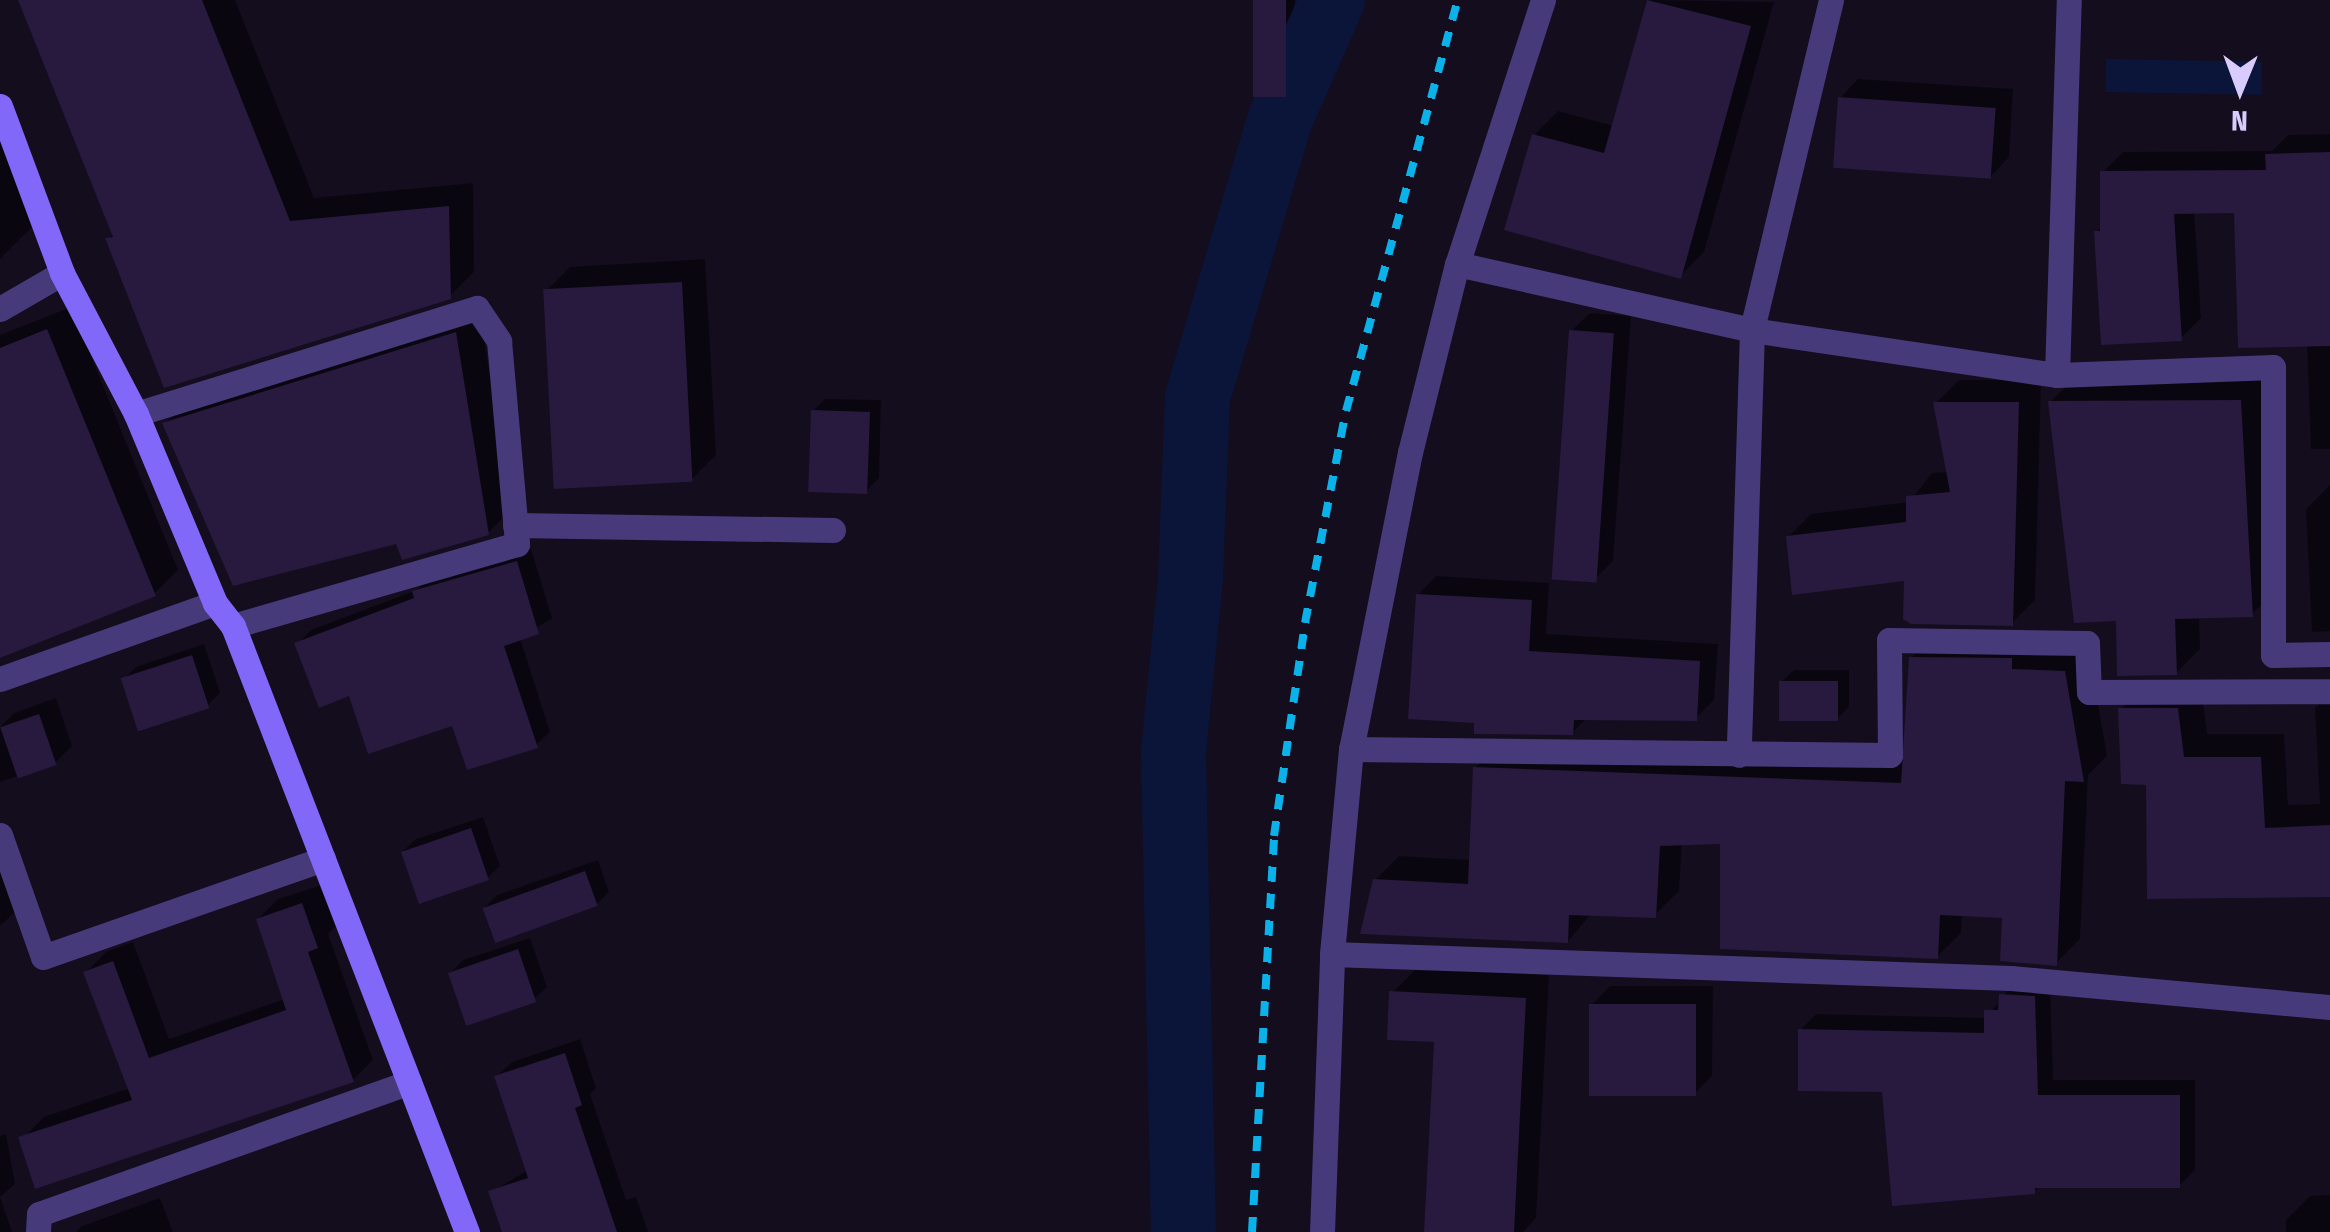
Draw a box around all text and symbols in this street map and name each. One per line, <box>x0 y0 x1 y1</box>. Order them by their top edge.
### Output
north arrow <box>2190 40 2290 140</box>
text: N <box>2231 104 2248 137</box>

